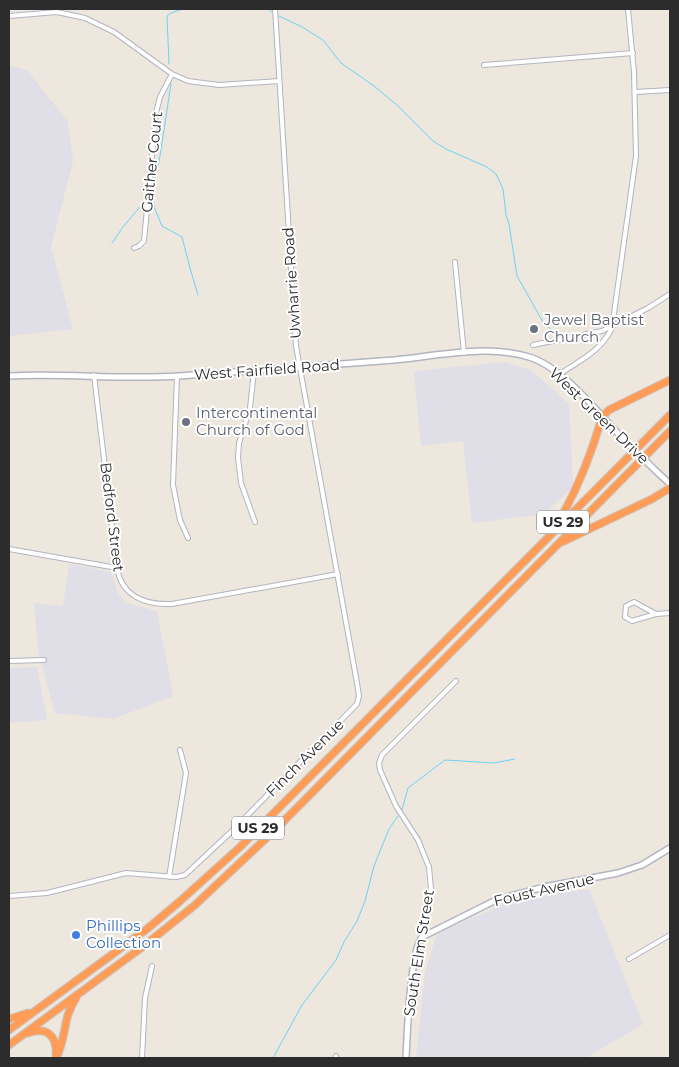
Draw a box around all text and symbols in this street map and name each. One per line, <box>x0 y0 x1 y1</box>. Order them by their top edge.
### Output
street label: Gaither Court <box>137 110 166 214</box>
street label: Uwharrie Road <box>278 226 305 340</box>
place label: Jewel Baptist Church <box>543 310 644 346</box>
marker: Jewel Baptist Church <box>528 323 540 335</box>
street label: West Fairfield Road <box>193 355 341 384</box>
street label: West Green Drive <box>546 363 653 468</box>
place label: Intercontinental Church of God <box>196 403 317 439</box>
marker: Intercontinental Church of God <box>180 416 192 428</box>
street label: Bedford Street <box>96 461 129 573</box>
road number: US 29 <box>537 511 589 534</box>
street label: Finch Avenue <box>262 715 348 801</box>
road number: US 29 <box>232 816 284 840</box>
street label: Foust Avenue <box>492 869 596 910</box>
street label: South Elm Street <box>399 888 438 1018</box>
place label: Phillips Collection <box>86 916 161 952</box>
marker: Phillips Collection <box>70 929 82 941</box>

